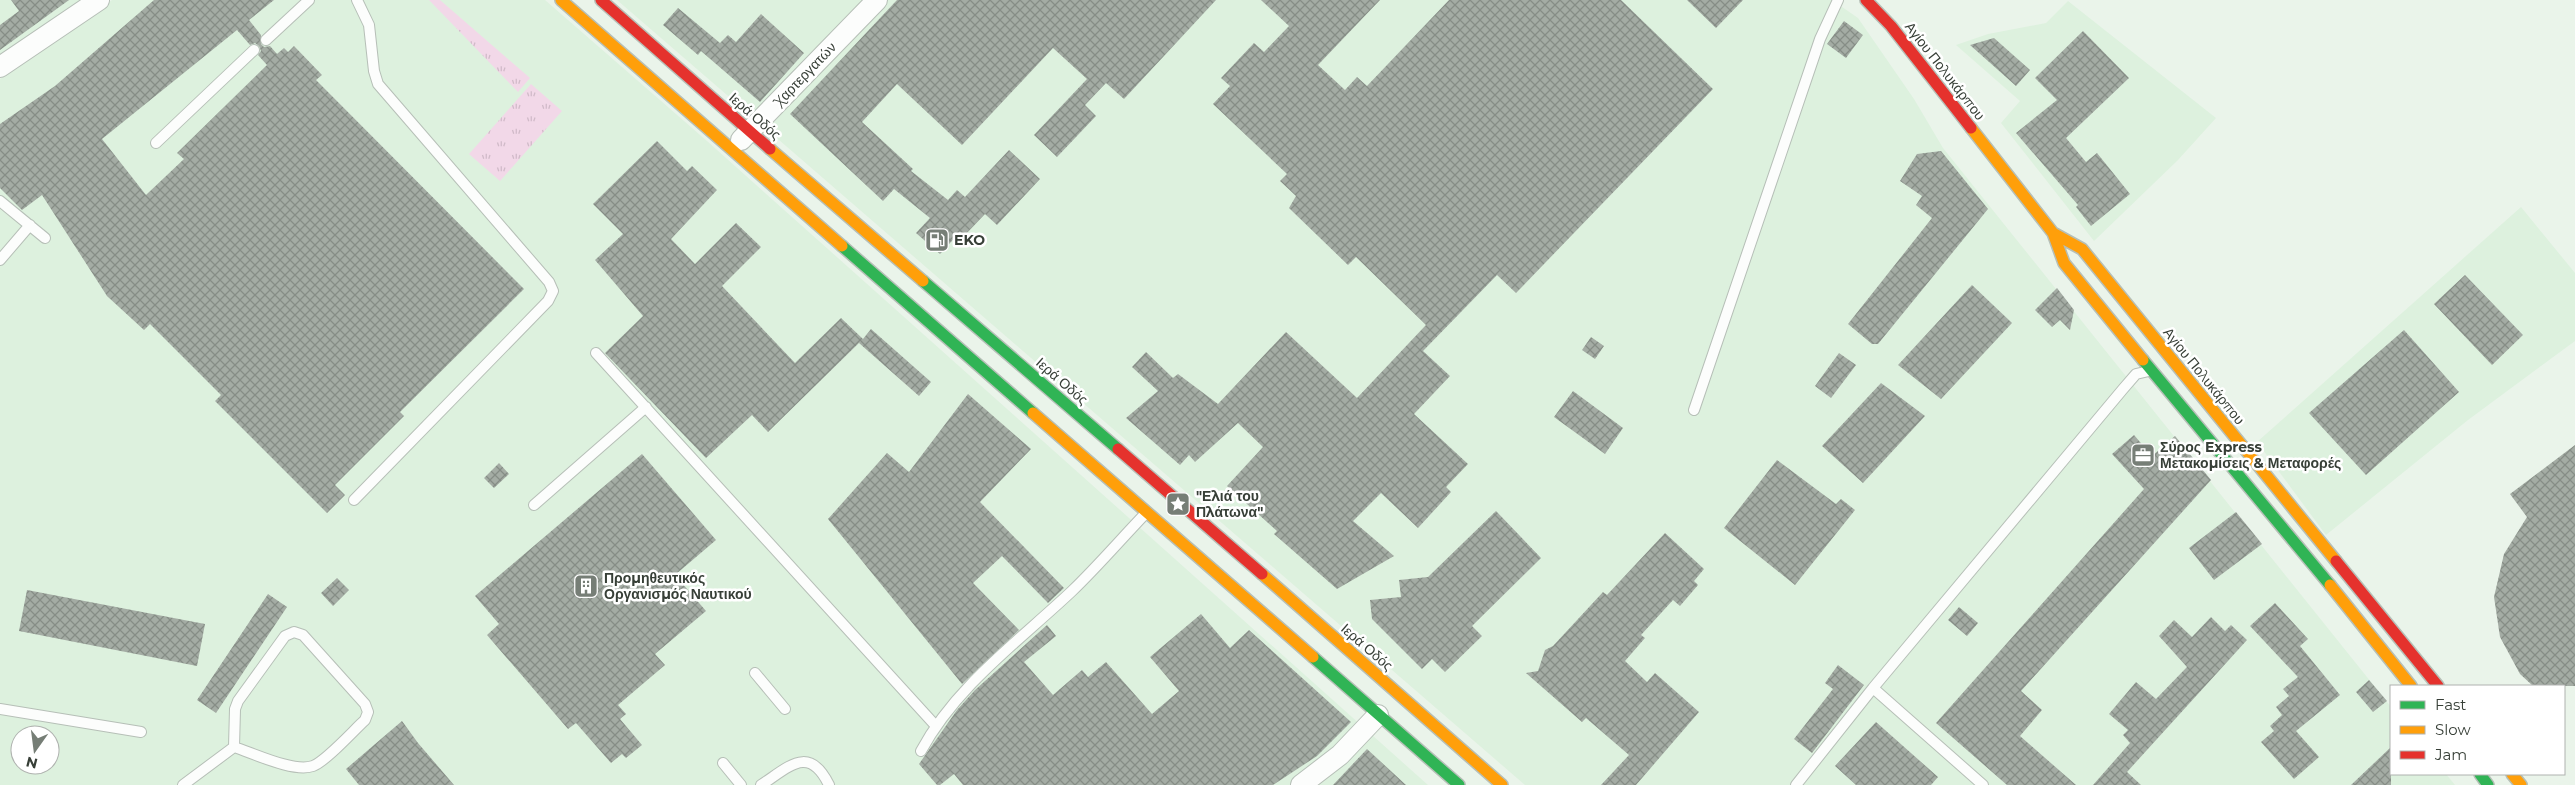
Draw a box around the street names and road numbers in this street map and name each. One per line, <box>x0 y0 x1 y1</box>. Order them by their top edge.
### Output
street label: Αγίου Πολυκάρπου <box>1901 18 1989 124</box>
street label: Χαρτεργατών <box>769 38 840 111</box>
street label: Ιερά Οδός <box>725 89 785 144</box>
street label: Αγίου Πολυκάρπου <box>2159 324 2249 428</box>
street label: Ιερά Οδός <box>1032 354 1092 409</box>
street label: Ιερά Οδός <box>1337 620 1397 675</box>

